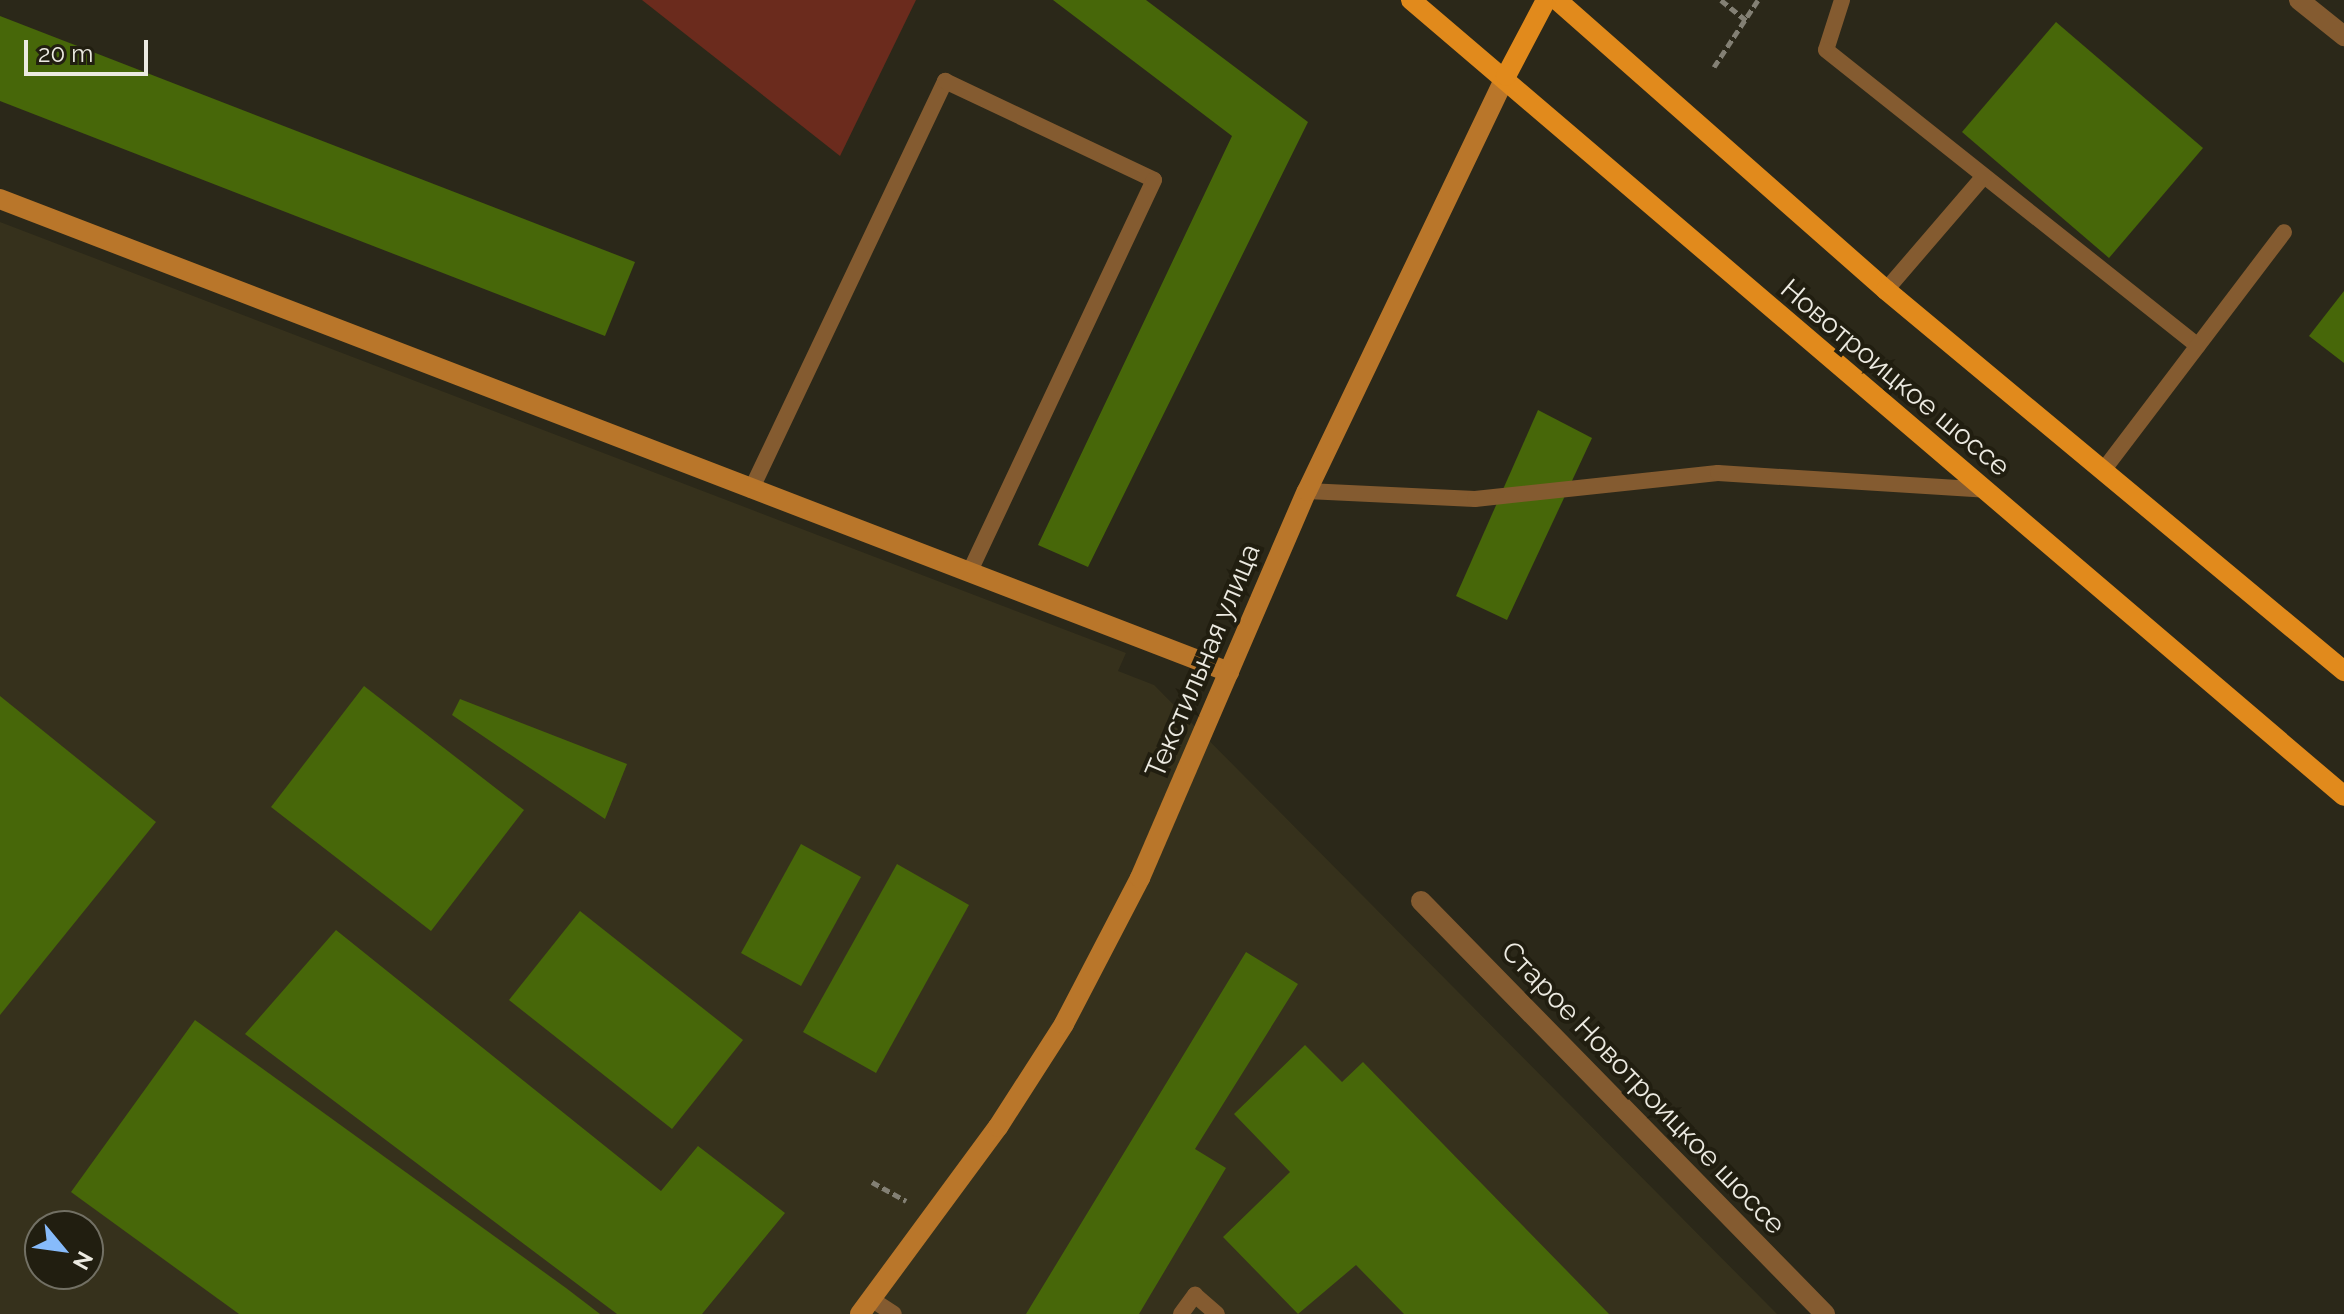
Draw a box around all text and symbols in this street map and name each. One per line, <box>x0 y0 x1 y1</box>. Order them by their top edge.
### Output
scale bar <box>28 24 152 74</box>
text: 20 m <box>38 39 93 68</box>
street label: Новотроицкое шоссе <box>1774 272 2016 484</box>
street label: Текстильная улица <box>1138 539 1268 783</box>
street label: Старое Новотроицкое шоссе <box>1494 935 1792 1241</box>
north arrow <box>24 1210 104 1290</box>
text: N <box>68 1247 99 1274</box>

